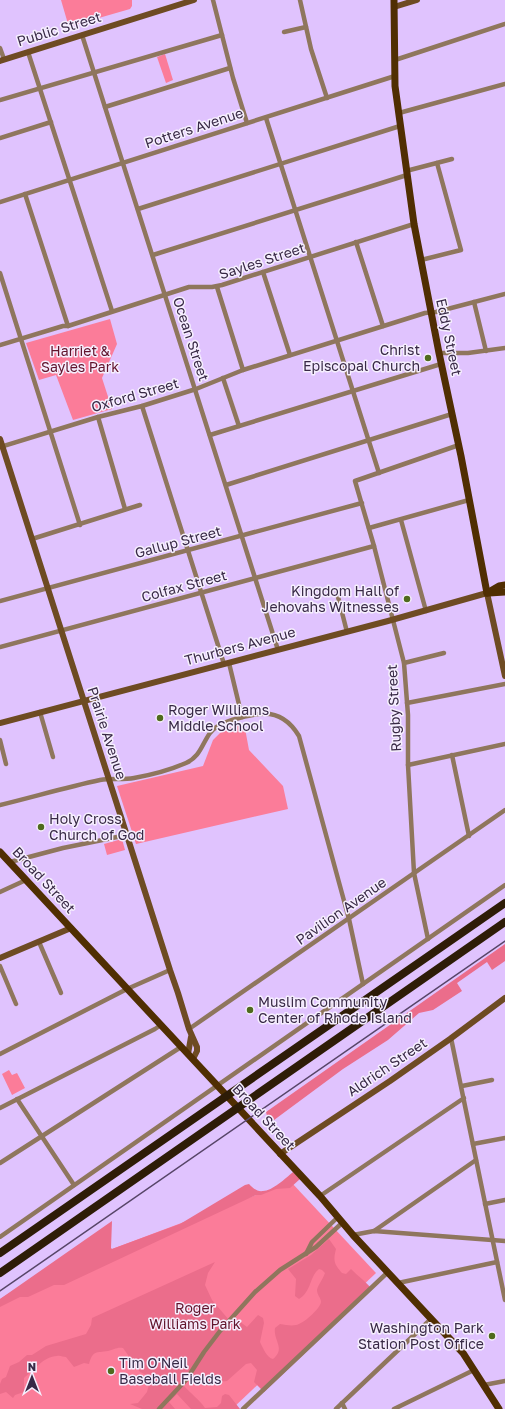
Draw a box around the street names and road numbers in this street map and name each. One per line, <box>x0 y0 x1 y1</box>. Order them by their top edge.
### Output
street label: Public Street <box>15 8 103 49</box>
street label: Potters Avenue <box>143 104 245 151</box>
street label: Sayles Street <box>217 239 307 282</box>
street label: Ocean Street <box>170 295 213 383</box>
street label: Eddy Street <box>433 297 466 377</box>
street label: Oxford Street <box>89 374 181 415</box>
street label: Gallup Street <box>133 522 223 561</box>
street label: Colfax Street <box>139 566 228 605</box>
street label: Thurbers Avenue <box>183 623 297 668</box>
street label: Rugby Street <box>383 664 404 752</box>
street label: Prairie Avenue <box>84 684 130 781</box>
street label: Broad Street <box>9 843 79 916</box>
street label: Pavilion Avenue <box>292 873 389 948</box>
street label: Aldrich Street <box>344 1034 430 1099</box>
street label: Broad Street <box>229 1080 299 1153</box>

